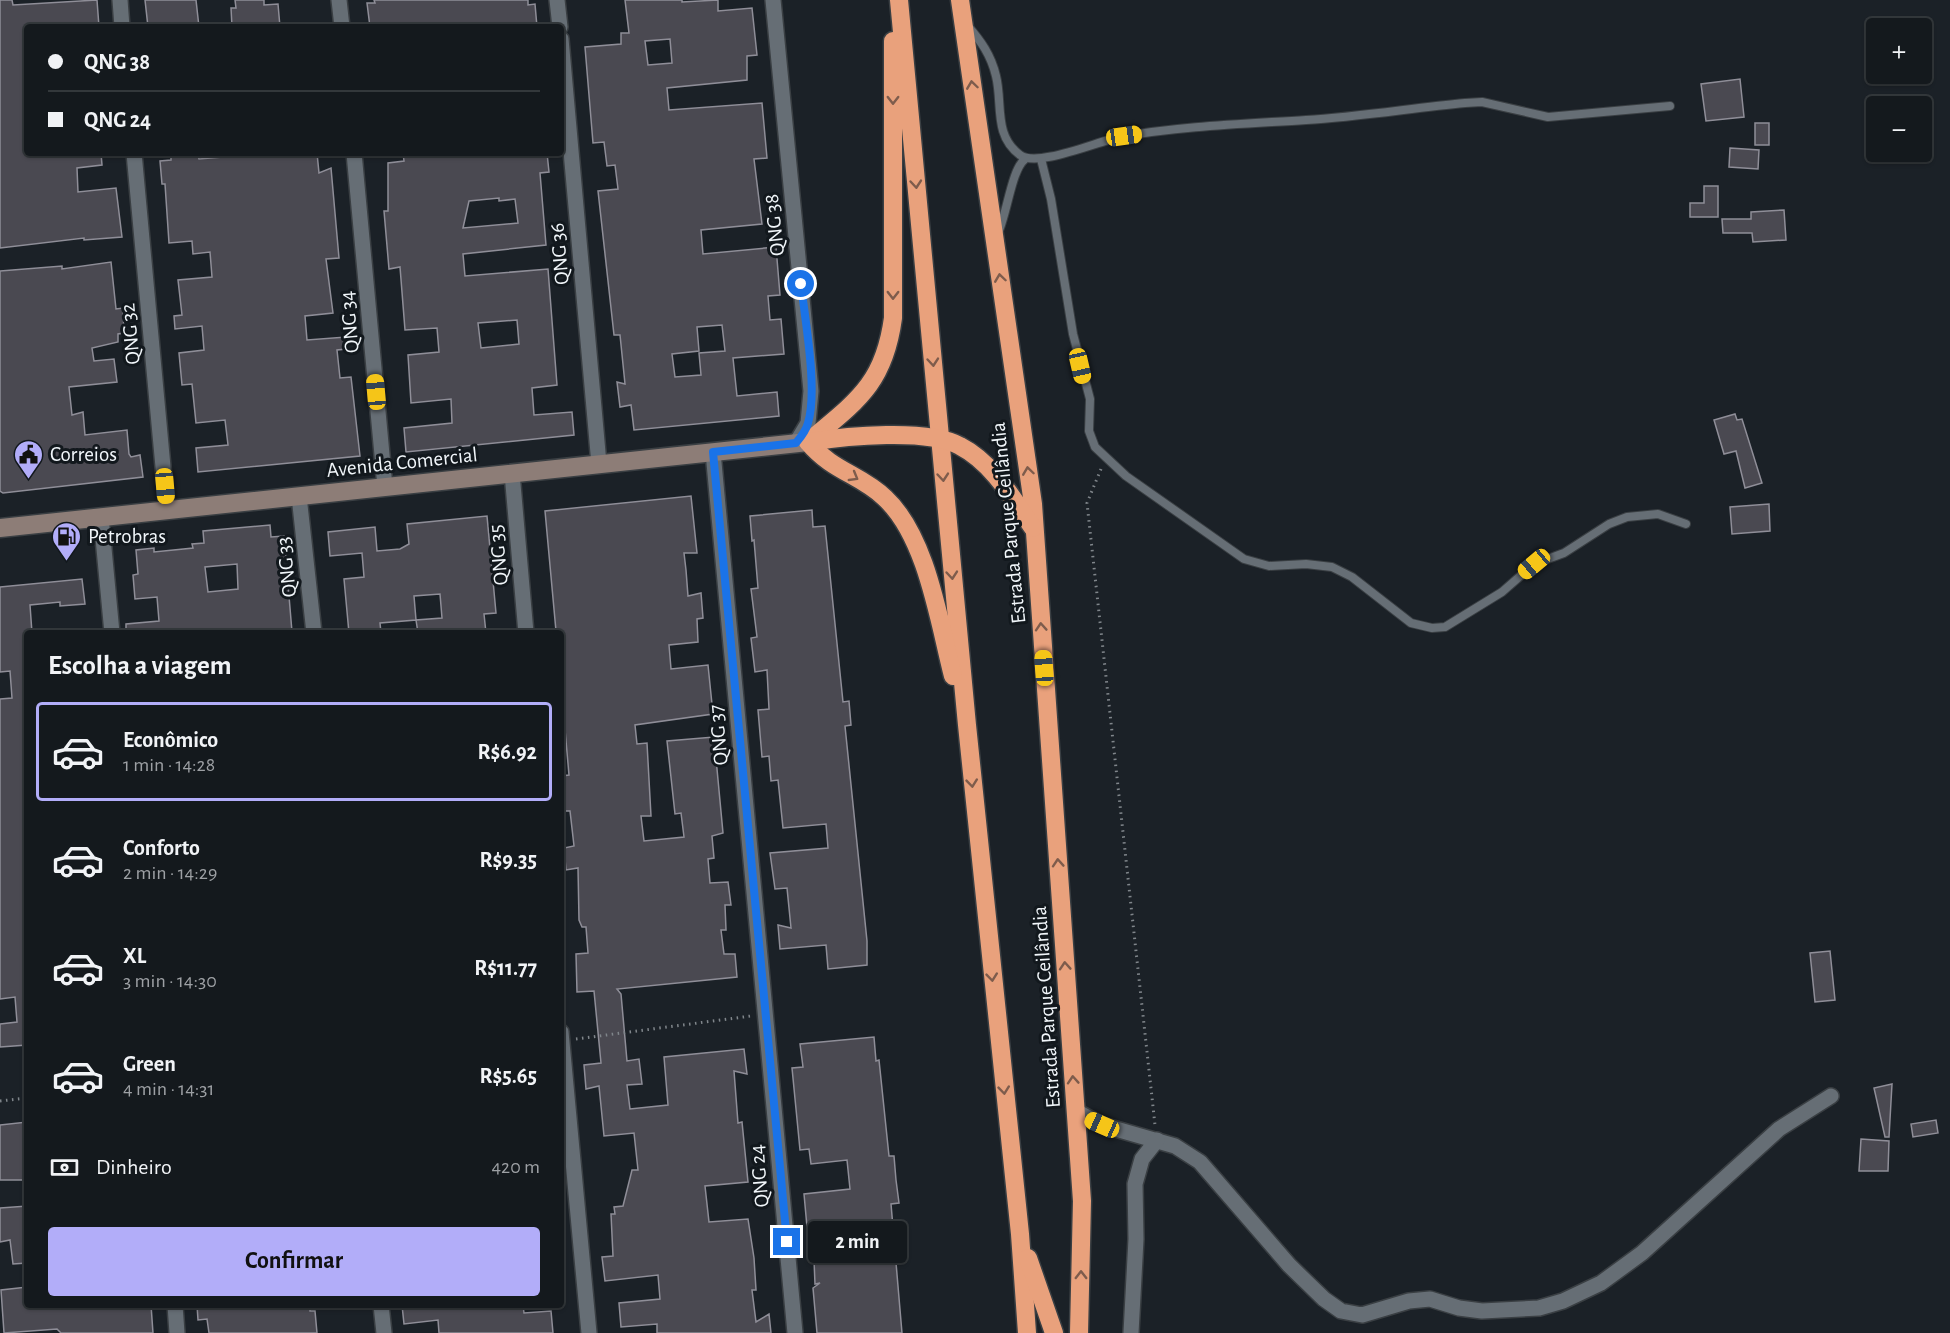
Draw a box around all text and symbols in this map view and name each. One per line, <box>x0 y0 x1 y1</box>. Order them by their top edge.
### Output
map controls <box>1866 18 1932 162</box>
button: + <box>1866 18 1932 84</box>
text: QNG 38 <box>84 51 150 73</box>
one-way arrow <box>967 80 979 90</box>
one-way arrow <box>887 96 899 105</box>
button: − <box>1866 96 1932 162</box>
text: QNG 24 <box>84 109 151 131</box>
car <box>1105 125 1143 147</box>
one-way arrow <box>910 179 923 188</box>
street label: QNG 38 <box>761 193 788 257</box>
street label: QNG 36 <box>546 222 573 286</box>
route start <box>787 270 814 297</box>
one-way arrow <box>995 273 1007 283</box>
street label: QNG 34 <box>336 290 363 354</box>
one-way arrow <box>887 291 899 300</box>
street label: QNG 32 <box>117 302 144 366</box>
car <box>1067 346 1093 386</box>
one-way arrow <box>926 357 939 366</box>
car <box>365 373 387 411</box>
street label: Estrada Parque Ceilândia <box>987 421 1030 625</box>
public building icon: Correios <box>13 438 45 480</box>
place label: Correios <box>50 444 117 465</box>
street label: Avenida Comercial <box>325 444 479 481</box>
one-way arrow <box>1022 466 1034 476</box>
car <box>154 467 176 505</box>
one-way arrow <box>848 470 858 482</box>
one-way arrow <box>936 473 949 482</box>
fuel station icon: Petrobras <box>51 520 83 562</box>
street label: QNG 35 <box>485 524 512 586</box>
place label: Petrobras <box>88 526 166 547</box>
street label: QNG 33 <box>273 536 300 598</box>
car <box>1514 546 1554 582</box>
one-way arrow <box>945 570 958 579</box>
one-way arrow <box>1035 622 1048 631</box>
car <box>1034 649 1054 687</box>
text: Escolha a viagem <box>48 652 231 679</box>
street label: QNG 37 <box>705 703 732 766</box>
icon: car <box>51 725 105 779</box>
text: Econômico <box>123 729 218 751</box>
text: R$6.92 <box>477 741 537 763</box>
text: 1 min · 14:28 <box>123 755 215 775</box>
one-way arrow <box>965 778 978 787</box>
icon: car <box>51 833 105 887</box>
text: Conforto <box>123 837 200 859</box>
text: R$9.35 <box>479 849 537 871</box>
one-way arrow <box>1052 859 1065 868</box>
text: 2 min · 14:29 <box>123 863 217 883</box>
street label: Estrada Parque Ceilândia <box>1029 905 1064 1109</box>
icon: car <box>51 941 105 995</box>
text: XL <box>123 945 146 967</box>
text: R$11.77 <box>474 957 537 979</box>
one-way arrow <box>1059 961 1072 970</box>
text: 3 min · 14:30 <box>123 971 217 991</box>
one-way arrow <box>985 972 998 981</box>
icon: car <box>51 1049 105 1103</box>
text: Green <box>123 1053 176 1075</box>
text: R$5.65 <box>479 1065 537 1087</box>
one-way arrow <box>1067 1075 1080 1084</box>
text: 4 min · 14:31 <box>123 1079 214 1099</box>
one-way arrow <box>997 1085 1010 1094</box>
car <box>1082 1109 1122 1141</box>
street label: QNG 24 <box>746 1144 773 1208</box>
icon: cash <box>48 1151 81 1184</box>
text: Dinheiro <box>96 1156 172 1178</box>
text: 420 m <box>491 1157 540 1177</box>
callout: 2 min <box>808 1221 907 1263</box>
button: Confirmar <box>48 1227 540 1296</box>
route end <box>773 1228 800 1255</box>
text: 2 min <box>835 1232 880 1252</box>
one-way arrow <box>1075 1270 1088 1279</box>

